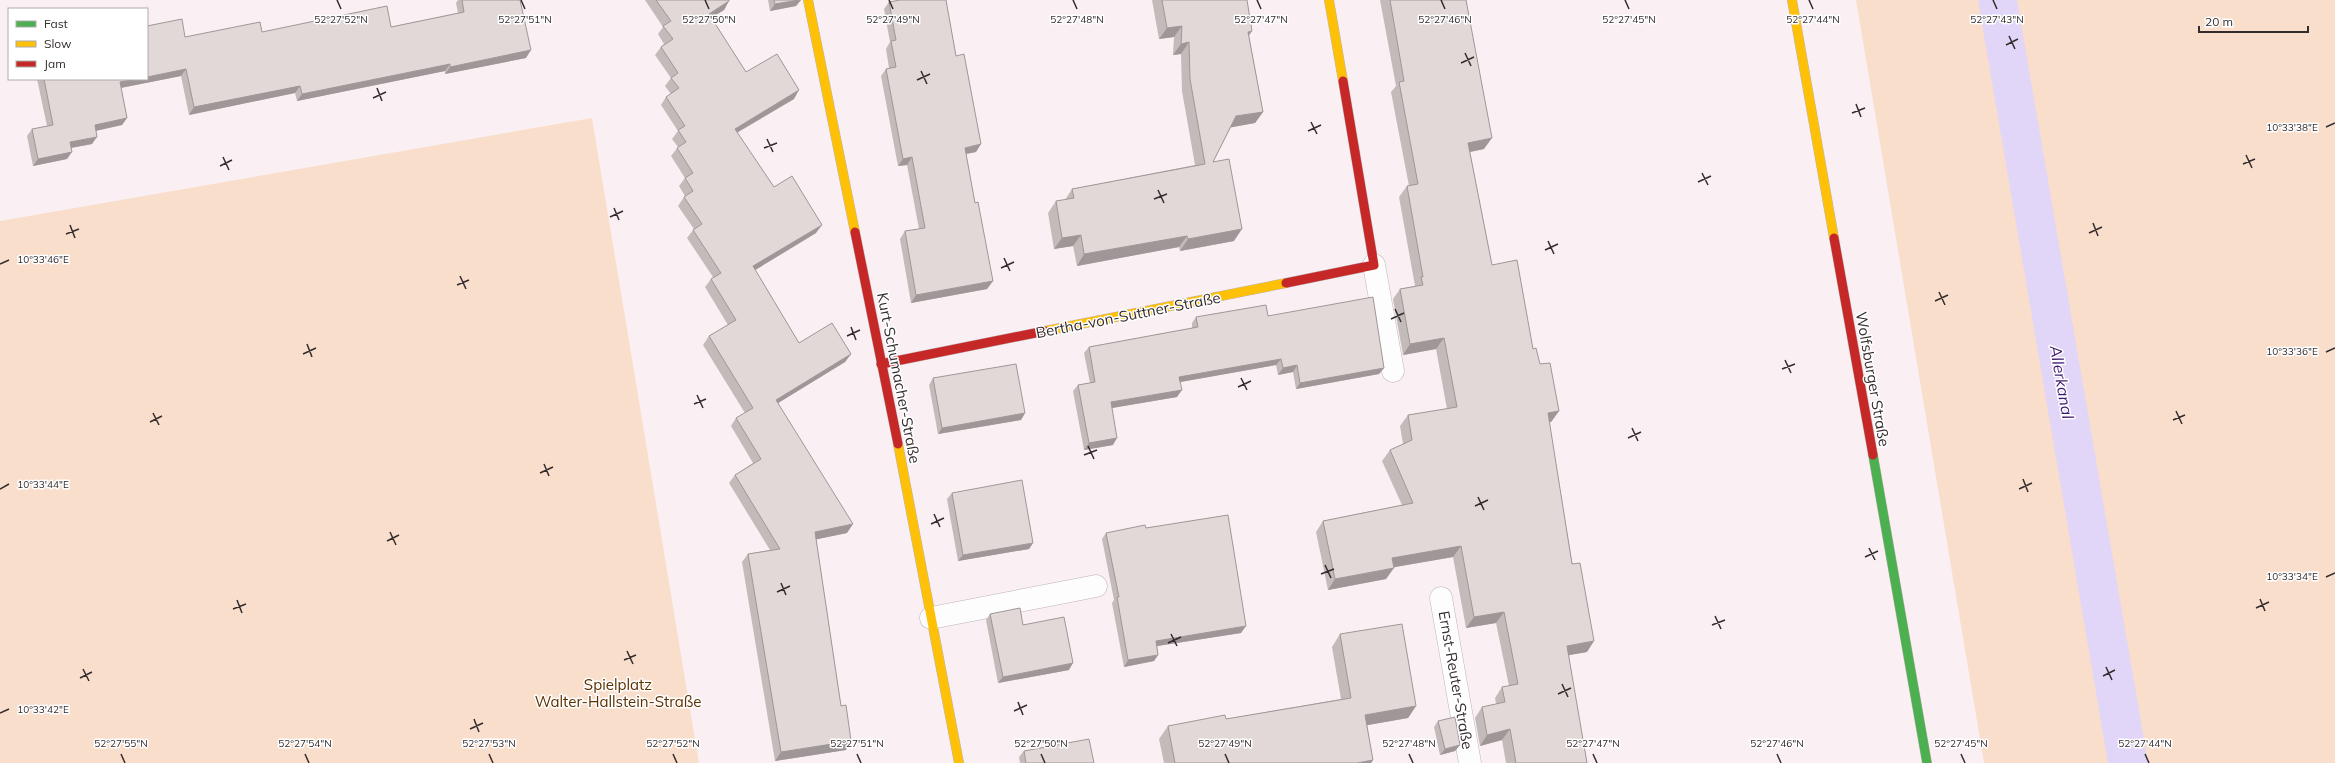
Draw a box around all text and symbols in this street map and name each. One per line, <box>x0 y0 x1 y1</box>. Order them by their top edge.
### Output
legend <box>8 8 148 80</box>
scale bar <box>2199 8 2308 34</box>
text: 52°27'52"N <box>314 13 368 26</box>
text: 52°27'51"N <box>498 13 552 26</box>
text: 52°27'50"N <box>682 13 736 26</box>
text: 52°27'49"N <box>866 13 920 26</box>
text: 52°27'48"N <box>1050 13 1104 26</box>
text: 52°27'47"N <box>1234 13 1288 26</box>
text: 52°27'46"N <box>1418 13 1472 26</box>
text: 52°27'45"N <box>1602 13 1656 26</box>
text: 52°27'44"N <box>1786 13 1840 26</box>
text: 52°27'43"N <box>1970 13 2024 26</box>
text: 20 m <box>2205 14 2233 29</box>
text: Fast <box>44 16 68 31</box>
text: Slow <box>44 36 72 51</box>
text: Jam <box>44 56 66 71</box>
text: 10°33'38"E <box>2266 121 2318 134</box>
text: 10°33'46"E <box>17 253 69 266</box>
street label: Bertha-von-Suttner-Straße <box>1034 288 1222 342</box>
street label: Kurt-Schumacher-Straße <box>873 291 925 465</box>
street label: Wolfsburger Straße <box>1852 310 1894 448</box>
water label: Allerkanal <box>2046 343 2078 421</box>
text: 10°33'36"E <box>2266 345 2318 358</box>
text: 10°33'44"E <box>17 478 69 491</box>
text: 10°33'34"E <box>2266 570 2318 583</box>
street label: Ernst-Reuter-Straße <box>1434 609 1478 751</box>
park label: Spielplatz Walter-Hallstein-Straße <box>535 675 701 711</box>
text: 10°33'42"E <box>17 703 69 716</box>
text: 52°27'55"N <box>94 737 148 750</box>
text: 52°27'54"N <box>278 737 332 750</box>
text: 52°27'53"N <box>462 737 516 750</box>
text: 52°27'52"N <box>646 737 700 750</box>
text: 52°27'51"N <box>830 737 884 750</box>
text: 52°27'50"N <box>1014 737 1068 750</box>
text: 52°27'49"N <box>1198 737 1252 750</box>
text: 52°27'48"N <box>1382 737 1436 750</box>
text: 52°27'47"N <box>1566 737 1620 750</box>
text: 52°27'46"N <box>1750 737 1804 750</box>
text: 52°27'45"N <box>1934 737 1988 750</box>
text: 52°27'44"N <box>2118 737 2172 750</box>

